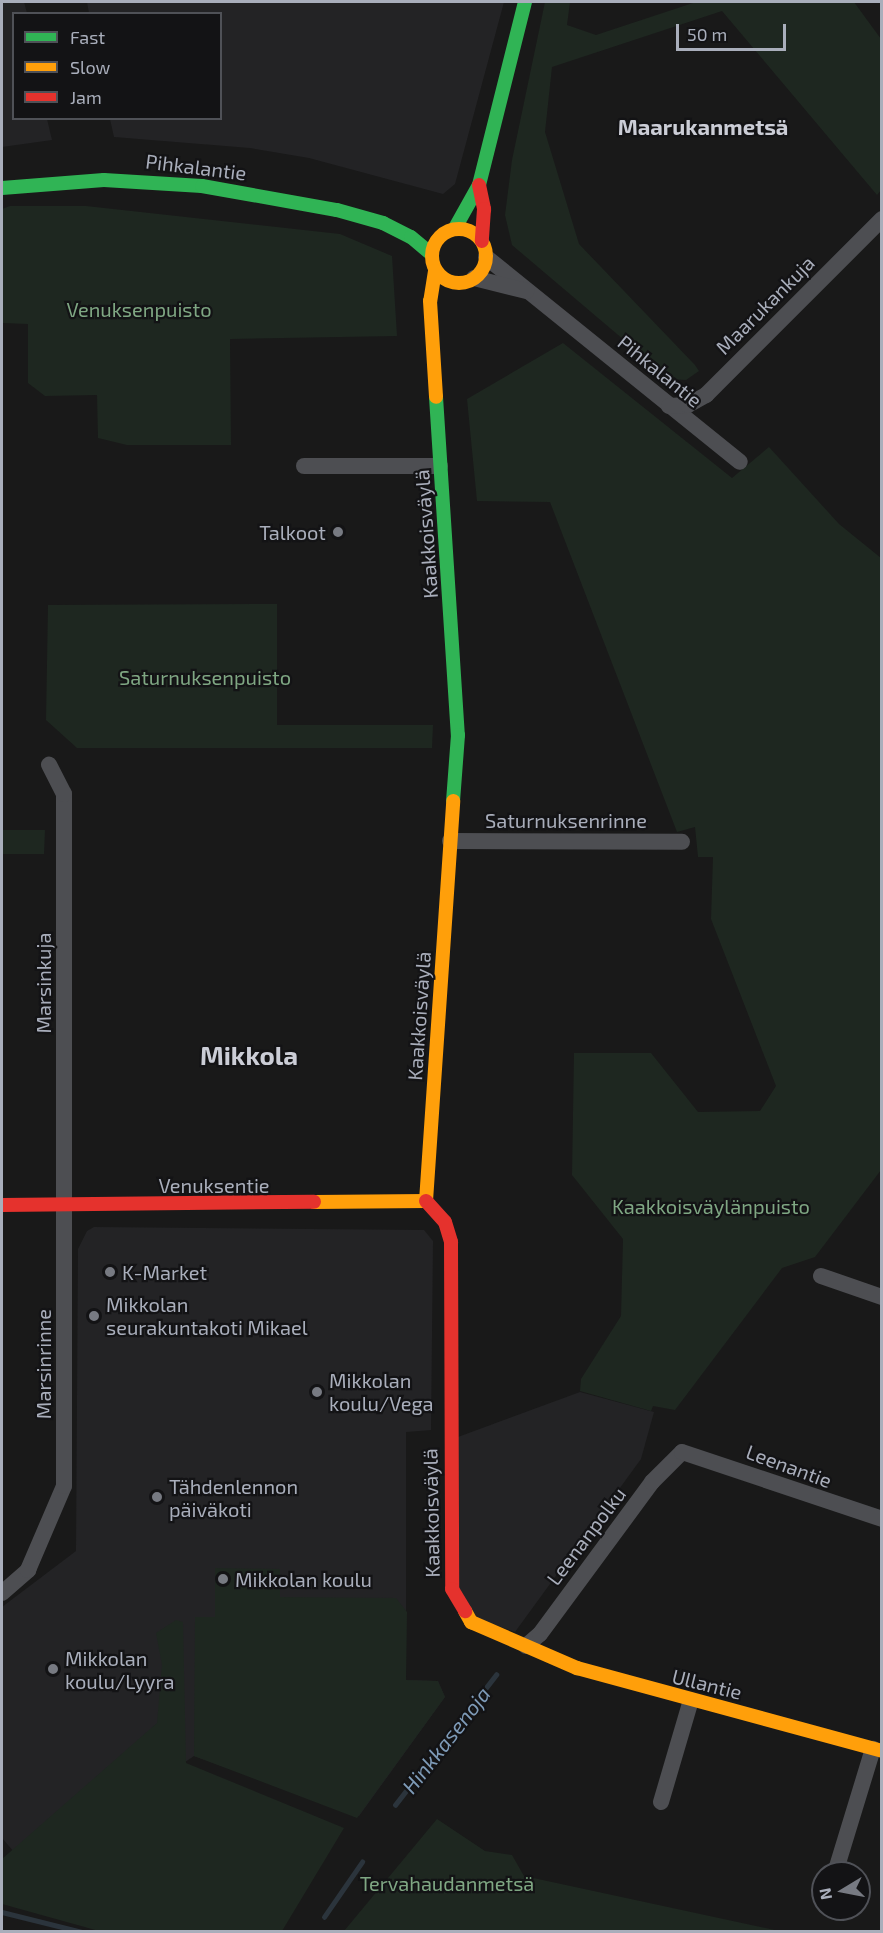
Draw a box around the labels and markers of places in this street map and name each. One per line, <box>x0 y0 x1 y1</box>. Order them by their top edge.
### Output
place label: Talkoot <box>259 520 326 544</box>
marker: Talkoot <box>331 525 345 539</box>
place label: K-Market <box>122 1260 207 1284</box>
marker: K-Market <box>103 1265 117 1279</box>
place label: Mikkolan seurakuntakoti Mikael <box>106 1292 308 1339</box>
marker: Mikkolan seurakuntakoti Mikael <box>87 1309 101 1323</box>
place label: Mikkolan koulu/Vega <box>329 1368 434 1415</box>
marker: Mikkolan koulu/Vega <box>310 1385 324 1399</box>
place label: Tähdenlennon päiväkoti <box>169 1474 298 1521</box>
marker: Tähdenlennon päiväkoti <box>150 1490 164 1504</box>
place label: Mikkolan koulu <box>235 1567 372 1591</box>
marker: Mikkolan koulu <box>216 1572 230 1586</box>
place label: Mikkolan koulu/Lyyra <box>65 1646 174 1693</box>
marker: Mikkolan koulu/Lyyra <box>46 1662 60 1676</box>

